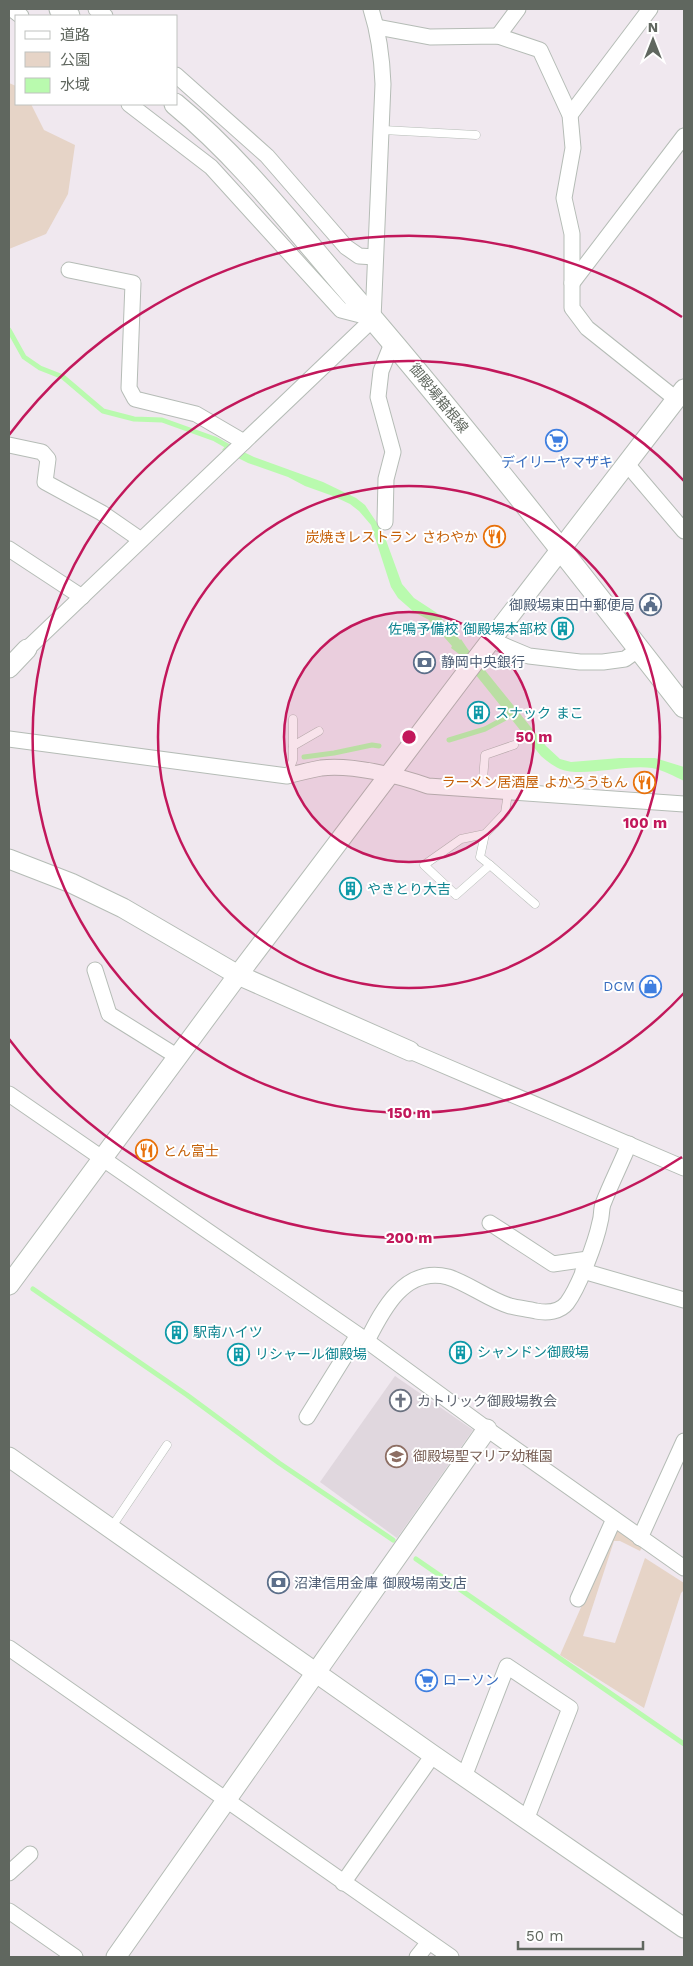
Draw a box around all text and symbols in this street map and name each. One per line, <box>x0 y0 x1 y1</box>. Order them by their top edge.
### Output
legend <box>15 15 178 105</box>
north arrow <box>628 15 678 65</box>
text: N <box>648 19 658 35</box>
text: 道路 <box>60 26 90 44</box>
text: 公園 <box>60 51 90 69</box>
text: 水域 <box>60 76 90 94</box>
street label: 御殿場箱根線 <box>406 360 472 436</box>
supermarket icon: デイリーヤマザキ <box>545 428 569 452</box>
place label: デイリーヤマザキ <box>501 454 613 470</box>
restaurant icon: 炭焼きレストラン さわやか <box>482 525 506 549</box>
place label: 炭焼きレストラン さわやか <box>305 529 478 545</box>
public building icon: 御殿場東田中郵便局 <box>639 593 663 617</box>
place label: 御殿場東田中郵便局 <box>509 597 635 613</box>
building icon: 佐鳴予備校 御殿場本部校 <box>551 617 575 641</box>
place label: 佐鳴予備校 御殿場本部校 <box>388 621 547 637</box>
bank icon: 静岡中央銀行 <box>413 650 437 674</box>
place label: 静岡中央銀行 <box>441 654 525 670</box>
building icon: スナック まこ <box>467 701 491 725</box>
place label: スナック まこ <box>495 705 584 721</box>
centre of rings <box>400 728 418 746</box>
text: 50 m <box>516 728 552 746</box>
restaurant icon: ラーメン居酒屋 よかろうもん <box>632 770 656 794</box>
place label: ラーメン居酒屋 よかろうもん <box>442 774 628 790</box>
text: 100 m <box>623 814 667 832</box>
building icon: やきとり大吉 <box>339 877 363 901</box>
place label: やきとり大吉 <box>367 881 451 897</box>
shop icon: DCM <box>639 974 663 998</box>
place label: DCM <box>603 978 635 994</box>
text: 150 m <box>387 1104 431 1122</box>
restaurant icon: とん富士 <box>135 1139 159 1163</box>
place label: とん富士 <box>163 1143 219 1159</box>
text: 200 m <box>386 1229 432 1247</box>
building icon: 駅南ハイツ <box>165 1320 189 1344</box>
place label: 駅南ハイツ <box>193 1324 263 1340</box>
building icon: シャンドン御殿場 <box>449 1340 473 1364</box>
building icon: リシャール御殿場 <box>227 1342 251 1366</box>
place label: シャンドン御殿場 <box>477 1344 589 1360</box>
place label: リシャール御殿場 <box>255 1346 367 1362</box>
church icon: カトリック御殿場教会 <box>389 1389 413 1413</box>
place label: カトリック御殿場教会 <box>417 1393 557 1409</box>
school or university icon: 御殿場聖マリア幼稚園 <box>385 1444 409 1468</box>
place label: 御殿場聖マリア幼稚園 <box>413 1448 553 1464</box>
bank icon: 沼津信用金庫 御殿場南支店 <box>266 1571 290 1595</box>
place label: 沼津信用金庫 御殿場南支店 <box>294 1575 467 1591</box>
supermarket icon: ローソン <box>415 1668 439 1692</box>
place label: ローソン <box>443 1672 499 1688</box>
scale bar <box>518 1918 643 1950</box>
text: 50 m <box>526 1927 563 1945</box>

